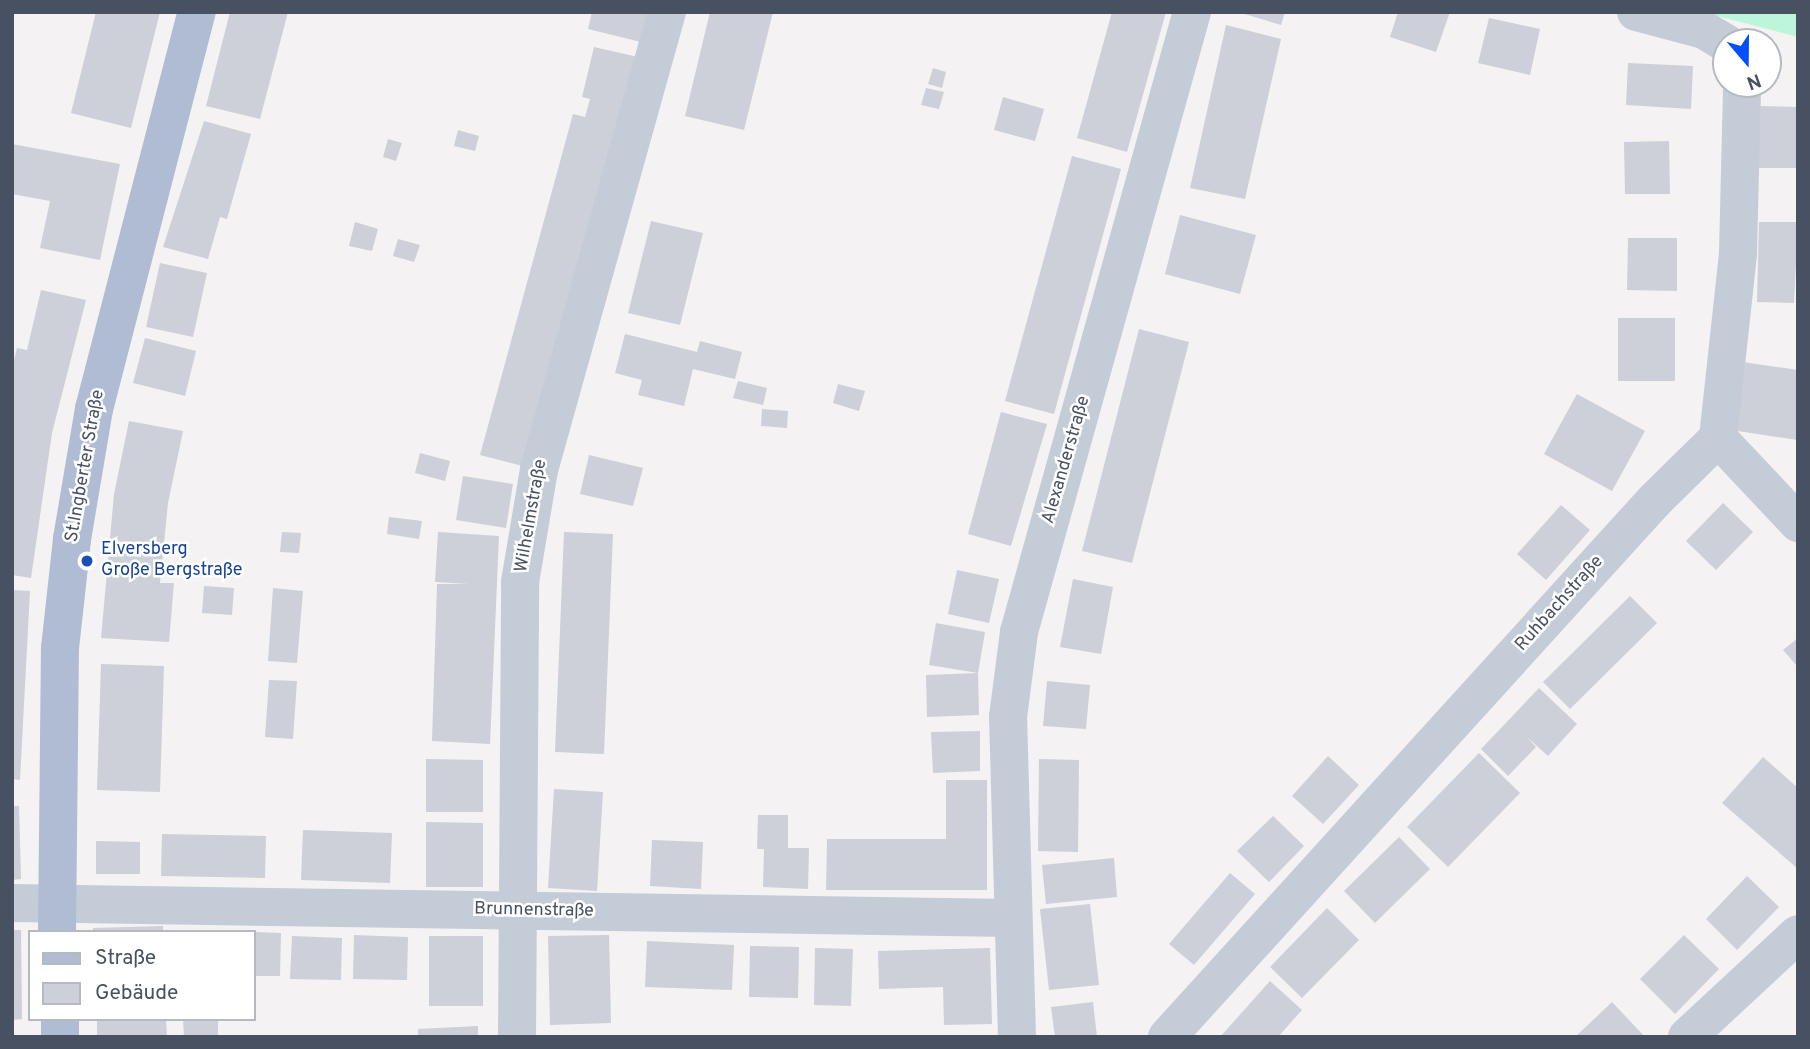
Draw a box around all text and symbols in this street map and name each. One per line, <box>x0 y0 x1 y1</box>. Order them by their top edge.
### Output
north arrow <box>1712 28 1782 98</box>
text: N <box>1743 67 1764 94</box>
street label: St.Ingberter Straße <box>62 388 110 544</box>
street label: Alexanderstraße <box>1038 394 1096 526</box>
street label: Wilhelmstraße <box>511 458 553 574</box>
place label: Elversberg Große Bergstraße <box>101 540 242 582</box>
street label: Ruhbachstraße <box>1511 552 1609 656</box>
marker: Elversberg Große Bergstraße <box>79 553 95 569</box>
street label: Brunnenstraße <box>474 899 594 923</box>
legend <box>28 930 256 1021</box>
text: Straße <box>95 945 156 972</box>
text: Gebäude <box>95 980 178 1007</box>

